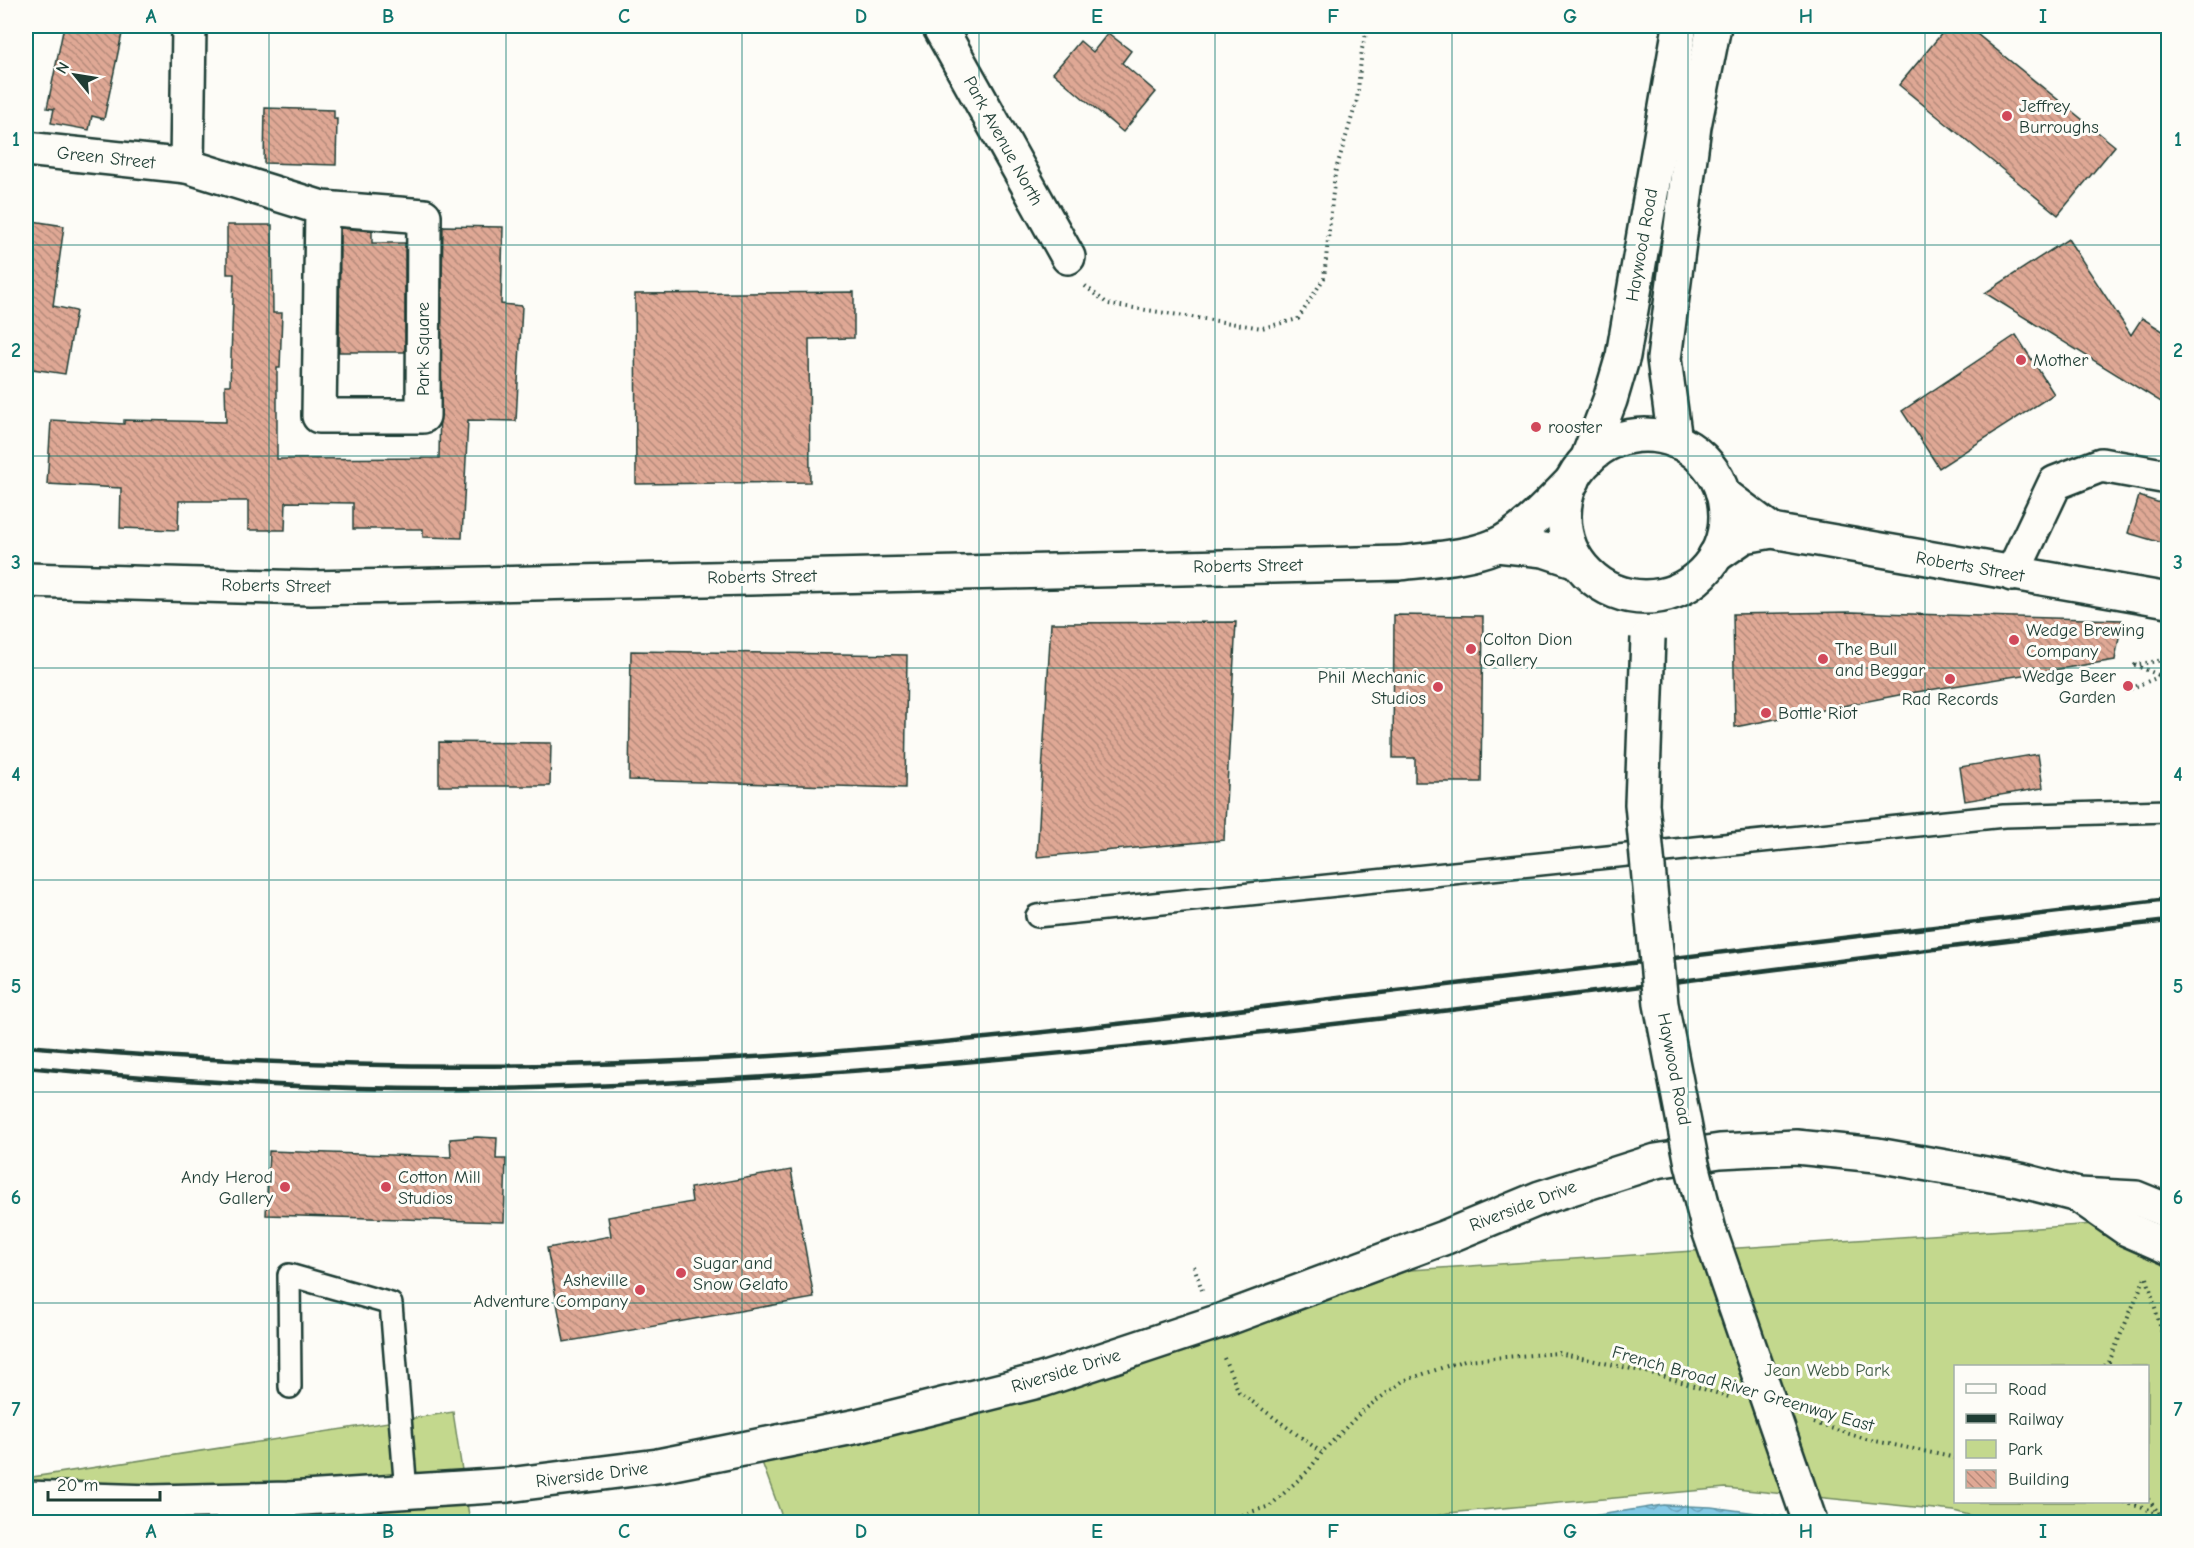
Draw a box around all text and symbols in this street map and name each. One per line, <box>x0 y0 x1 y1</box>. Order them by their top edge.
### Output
text: A <box>145 5 157 28</box>
text: B <box>382 5 394 28</box>
text: C <box>618 5 630 28</box>
text: D <box>855 5 867 28</box>
text: E <box>1091 5 1103 28</box>
text: F <box>1327 5 1339 28</box>
text: G <box>1563 5 1577 28</box>
text: H <box>1799 5 1813 28</box>
text: I <box>2039 5 2047 28</box>
north arrow <box>45 45 105 105</box>
text: N <box>52 59 73 77</box>
street label: Park Avenue North <box>959 73 1047 209</box>
place label: Jeffrey Burroughs <box>2019 96 2099 138</box>
marker: Jeffrey Burroughs <box>2000 109 2014 123</box>
text: 1 <box>12 128 20 151</box>
text: 1 <box>2174 128 2182 151</box>
street label: Green Street <box>56 142 157 174</box>
street label: Haywood Road <box>1622 187 1662 303</box>
street label: Park Square <box>413 302 434 396</box>
text: 2 <box>11 339 21 362</box>
text: 2 <box>2173 339 2183 362</box>
place label: Mother <box>2033 350 2089 371</box>
marker: Mother <box>2014 353 2028 367</box>
place label: rooster <box>1548 417 1603 438</box>
marker: rooster <box>1529 420 1543 434</box>
street label: Roberts Street <box>1914 547 2027 587</box>
text: 3 <box>11 551 21 574</box>
text: 3 <box>2173 551 2183 574</box>
street label: Roberts Street <box>1193 555 1304 577</box>
street label: Roberts Street <box>707 566 818 588</box>
street label: Roberts Street <box>221 575 332 597</box>
place label: Wedge Brewing Company <box>2026 620 2145 662</box>
place label: Colton Dion Gallery <box>1483 629 1573 671</box>
marker: Wedge Brewing Company <box>2007 633 2021 647</box>
place label: The Bull and Beggar <box>1835 639 1926 681</box>
marker: Colton Dion Gallery <box>1464 642 1478 656</box>
marker: The Bull and Beggar <box>1816 652 1830 666</box>
place label: Wedge Beer Garden <box>2022 666 2117 708</box>
place label: Phil Mechanic Studios <box>1318 667 1426 709</box>
marker: Rad Records <box>1943 672 1957 686</box>
marker: Wedge Beer Garden <box>2121 679 2135 693</box>
marker: Phil Mechanic Studios <box>1431 680 1445 694</box>
place label: Rad Records <box>1902 689 1998 710</box>
place label: Bottle Riot <box>1778 703 1858 724</box>
marker: Bottle Riot <box>1759 706 1773 720</box>
text: 4 <box>11 763 21 786</box>
text: 4 <box>2173 763 2183 786</box>
text: 5 <box>11 975 21 998</box>
text: 5 <box>2173 975 2183 998</box>
street label: Haywood Road <box>1653 1011 1695 1127</box>
place label: Andy Herod Gallery <box>181 1167 274 1209</box>
place label: Cotton Mill Studios <box>398 1167 481 1209</box>
street label: Riverside Drive <box>1466 1176 1580 1236</box>
marker: Andy Herod Gallery <box>278 1180 292 1194</box>
marker: Cotton Mill Studios <box>379 1180 393 1194</box>
text: 6 <box>11 1186 21 1209</box>
text: 6 <box>2173 1186 2183 1209</box>
place label: Sugar and Snow Gelato <box>693 1253 788 1295</box>
marker: Sugar and Snow Gelato <box>674 1266 688 1280</box>
place label: Asheville Adventure Company <box>473 1270 629 1312</box>
marker: Asheville Adventure Company <box>633 1283 647 1297</box>
street label: French Broad River Greenway East <box>1610 1342 1877 1437</box>
street label: Riverside Drive <box>1009 1344 1123 1398</box>
park label: Jean Webb Park <box>1764 1360 1890 1381</box>
legend <box>1954 1365 2149 1503</box>
text: Road <box>2008 1379 2047 1400</box>
text: 7 <box>12 1398 21 1421</box>
text: 7 <box>2174 1398 2183 1421</box>
text: Railway <box>2008 1409 2065 1430</box>
text: Park <box>2008 1439 2043 1460</box>
street label: Riverside Drive <box>535 1458 649 1492</box>
scale bar <box>48 1464 160 1502</box>
text: Building <box>2008 1469 2070 1490</box>
text: 20 m <box>57 1475 98 1496</box>
text: A <box>145 1520 157 1543</box>
text: B <box>382 1520 394 1543</box>
text: C <box>618 1520 630 1543</box>
text: D <box>855 1520 867 1543</box>
text: E <box>1091 1520 1103 1543</box>
text: F <box>1327 1520 1339 1543</box>
text: G <box>1563 1520 1577 1543</box>
text: H <box>1799 1520 1813 1543</box>
text: I <box>2039 1520 2047 1543</box>

